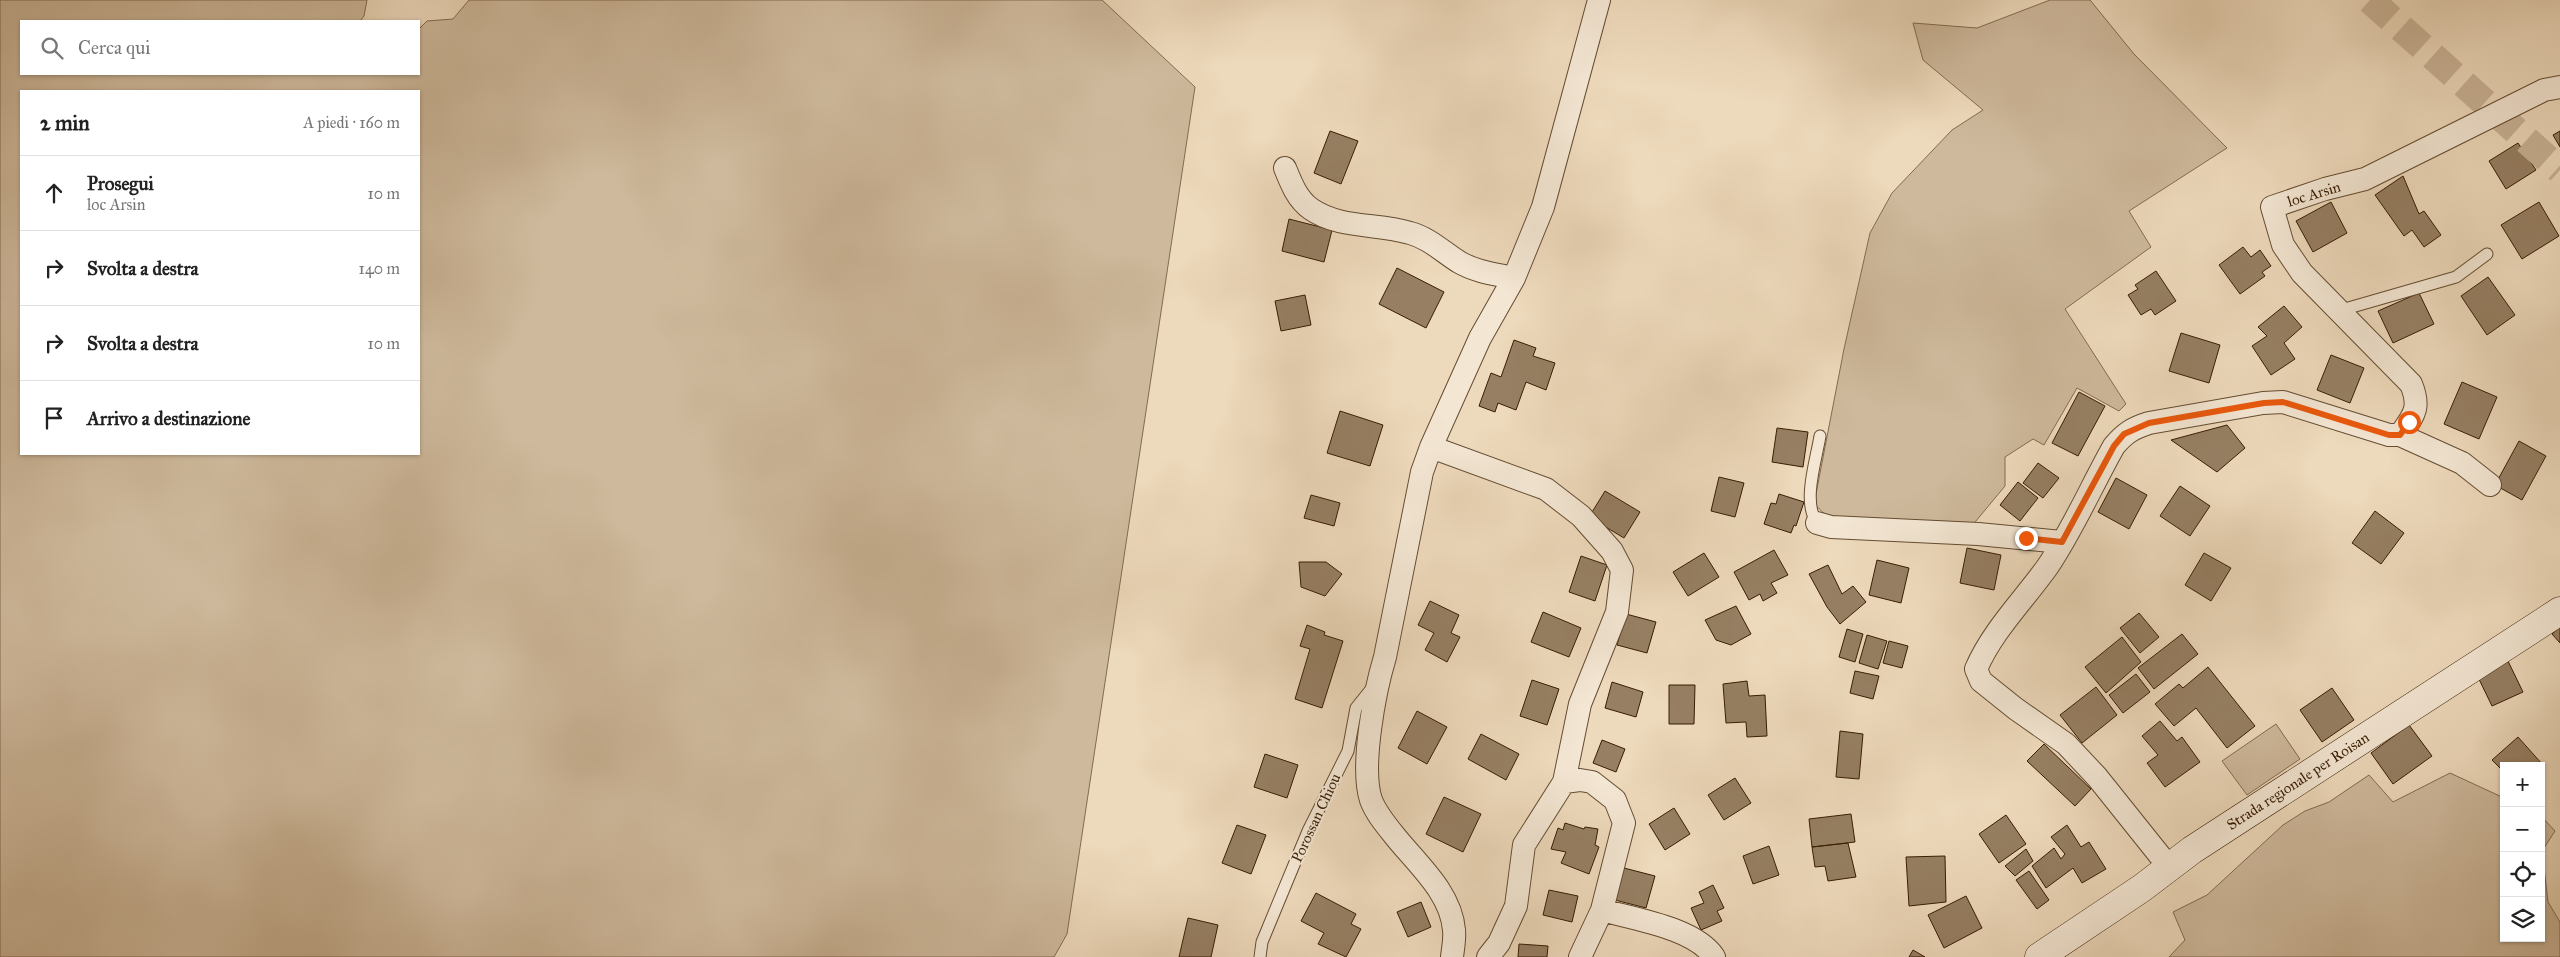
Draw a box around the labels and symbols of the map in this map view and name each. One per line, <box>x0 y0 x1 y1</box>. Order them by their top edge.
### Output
street label: loc Arsin <box>2285 177 2343 211</box>
route start <box>2398 411 2421 434</box>
route end <box>2015 527 2038 550</box>
street label: Strada regionale per Roisan <box>2223 728 2373 834</box>
street label: Porossan Chiou <box>1288 771 1344 865</box>

